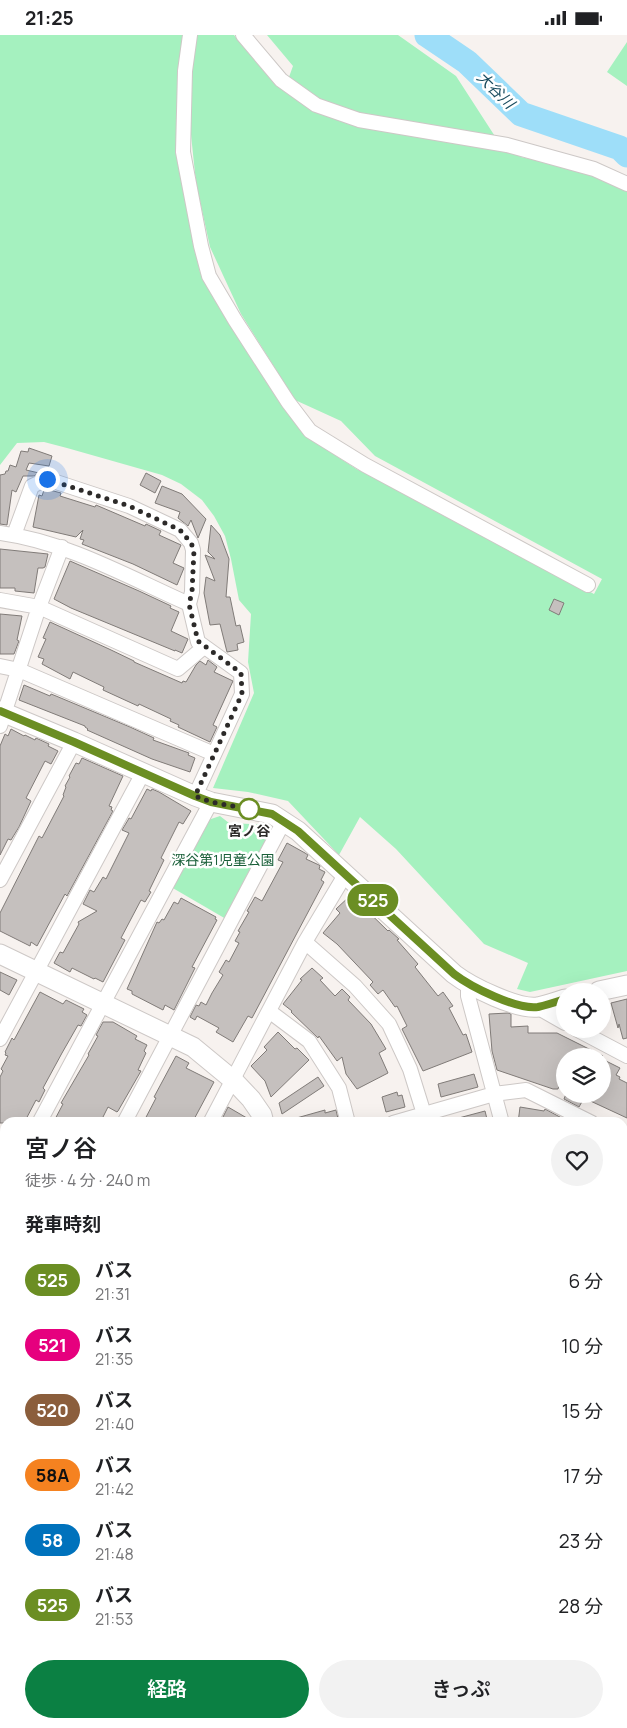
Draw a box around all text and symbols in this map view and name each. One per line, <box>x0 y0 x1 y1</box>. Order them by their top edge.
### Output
text: 21:25 <box>25 5 74 31</box>
water label: 大谷川 <box>473 67 521 115</box>
your location <box>35 467 60 492</box>
marker: 宮ノ谷 <box>238 798 260 820</box>
place label: 宮ノ谷 <box>228 821 271 840</box>
park label: 深谷第1児童公園 <box>171 850 275 869</box>
line badge: 525 <box>344 884 402 916</box>
text: 525 <box>357 888 389 912</box>
map controls <box>556 983 611 1103</box>
button: locate <box>556 983 611 1038</box>
button: layers <box>556 1048 611 1103</box>
text: 宮ノ谷 <box>25 1131 97 1164</box>
button: heart <box>551 1134 603 1186</box>
text: 徒歩 · 4 分 · 240 m <box>25 1169 150 1191</box>
text: 発車時刻 <box>25 1211 101 1237</box>
text: バス <box>95 1257 133 1283</box>
text: 525 <box>37 1268 68 1292</box>
text: 6 分 <box>568 1268 603 1294</box>
text: 21:31 <box>95 1283 130 1305</box>
text: バス <box>95 1322 133 1348</box>
text: 521 <box>38 1333 67 1357</box>
text: 10 分 <box>561 1333 603 1359</box>
text: 21:35 <box>95 1348 133 1370</box>
text: バス <box>95 1387 133 1413</box>
text: 520 <box>36 1398 69 1422</box>
text: 15 分 <box>562 1398 603 1424</box>
text: 21:40 <box>95 1413 134 1435</box>
text: バス <box>95 1452 133 1478</box>
text: 58A <box>36 1463 69 1487</box>
text: 17 分 <box>563 1463 603 1489</box>
text: 21:42 <box>95 1478 134 1500</box>
text: バス <box>95 1517 133 1543</box>
text: 58 <box>42 1528 63 1552</box>
text: 23 分 <box>559 1528 603 1554</box>
text: 21:48 <box>95 1543 134 1565</box>
text: バス <box>95 1582 133 1608</box>
text: 525 <box>37 1593 68 1617</box>
text: 28 分 <box>558 1593 603 1619</box>
text: 21:53 <box>95 1608 133 1630</box>
button: 経路 <box>25 1660 309 1718</box>
button: きっぷ <box>319 1660 603 1718</box>

